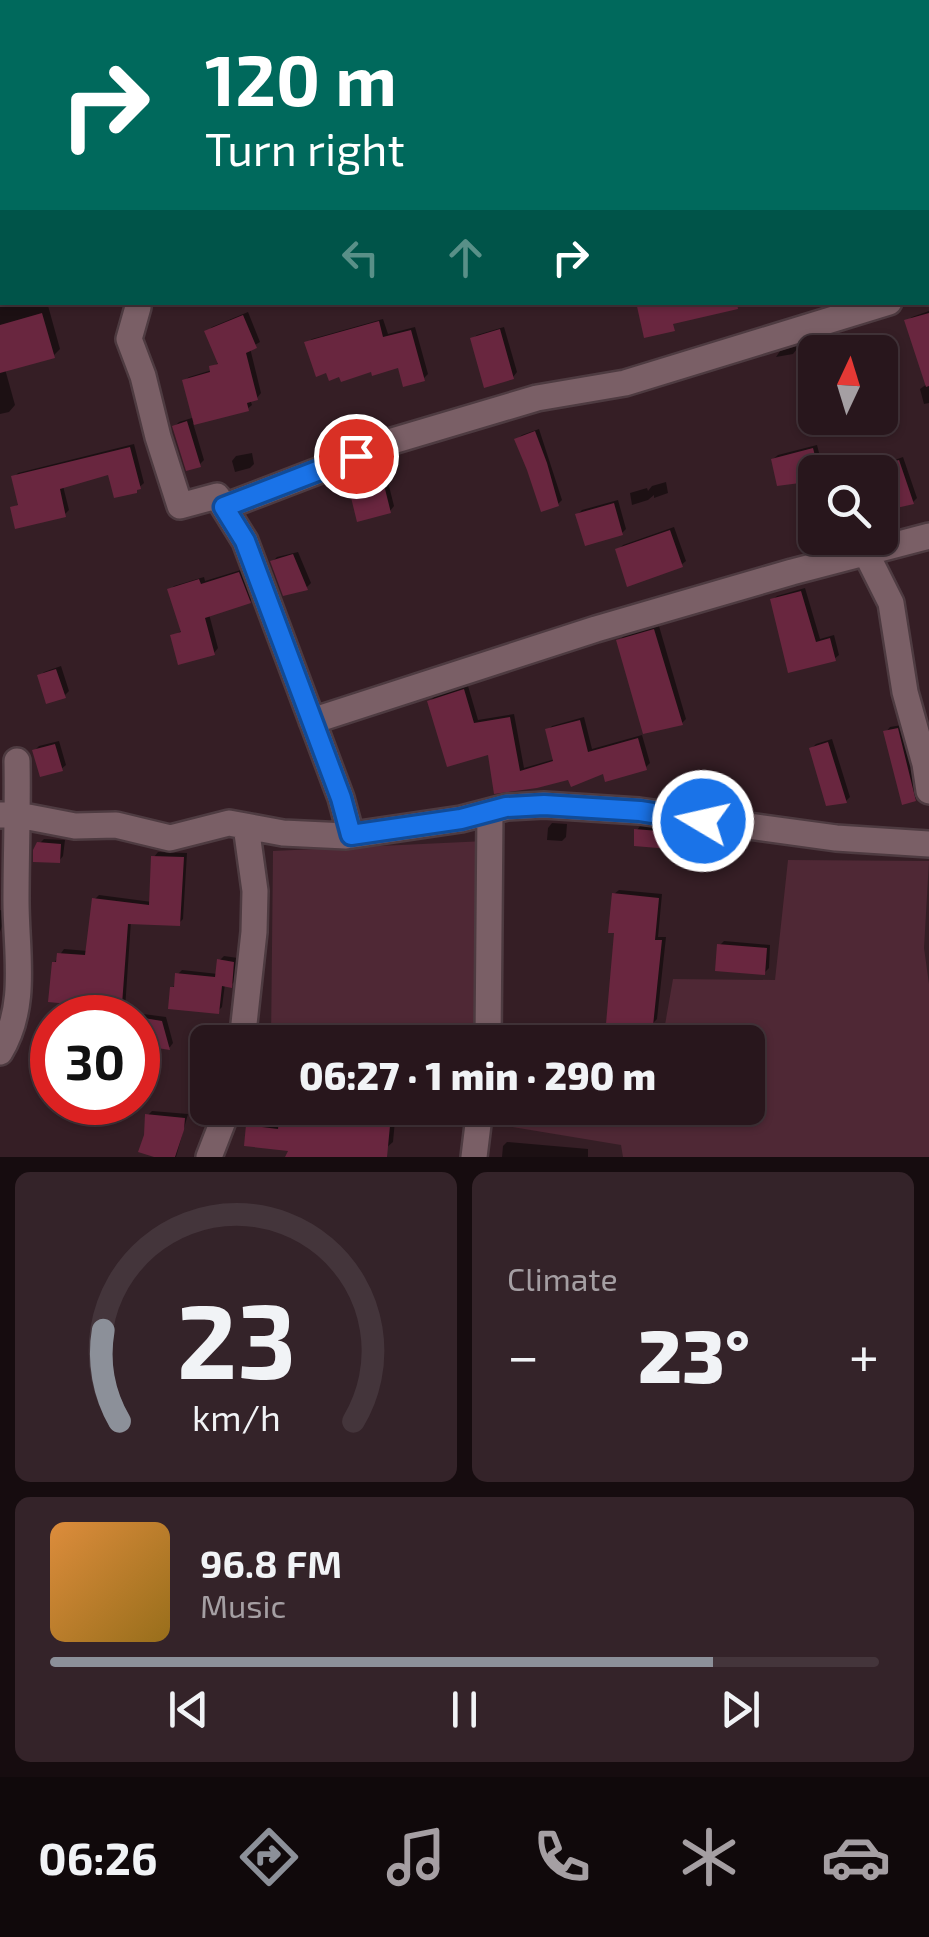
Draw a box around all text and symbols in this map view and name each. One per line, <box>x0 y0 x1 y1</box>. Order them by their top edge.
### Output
text: 120 m <box>205 36 397 120</box>
icon: right <box>40 40 170 170</box>
text: Turn right <box>205 121 405 175</box>
icon: left <box>333 230 388 285</box>
icon: ahead <box>438 230 493 285</box>
icon: right <box>543 230 598 285</box>
north arrow <box>798 335 898 435</box>
map controls <box>798 335 898 555</box>
pin <box>314 414 399 499</box>
icon: arrive <box>329 429 384 484</box>
button: search <box>798 455 898 555</box>
position arrow <box>651 769 755 873</box>
speed limit sign: 30 <box>30 995 160 1125</box>
text: 06:27 · 1 min · 290 m <box>299 1052 656 1098</box>
text: Climate <box>507 1259 618 1297</box>
text: 23 <box>176 1275 296 1400</box>
text: 23° <box>638 1308 750 1398</box>
text: − <box>507 1321 539 1387</box>
text: + <box>849 1321 879 1387</box>
text: km/h <box>192 1395 280 1438</box>
text: 96.8 FM <box>200 1540 342 1586</box>
text: Music <box>200 1586 286 1624</box>
icon: previous <box>161 1682 216 1737</box>
icon: pause <box>437 1682 492 1737</box>
icon: next <box>713 1682 768 1737</box>
icon: directions <box>234 1822 304 1892</box>
icon: music <box>381 1822 451 1892</box>
icon: phone <box>527 1822 597 1892</box>
icon: climate <box>674 1822 744 1892</box>
icon: car <box>821 1822 891 1892</box>
text: 06:26 <box>38 1830 158 1884</box>

